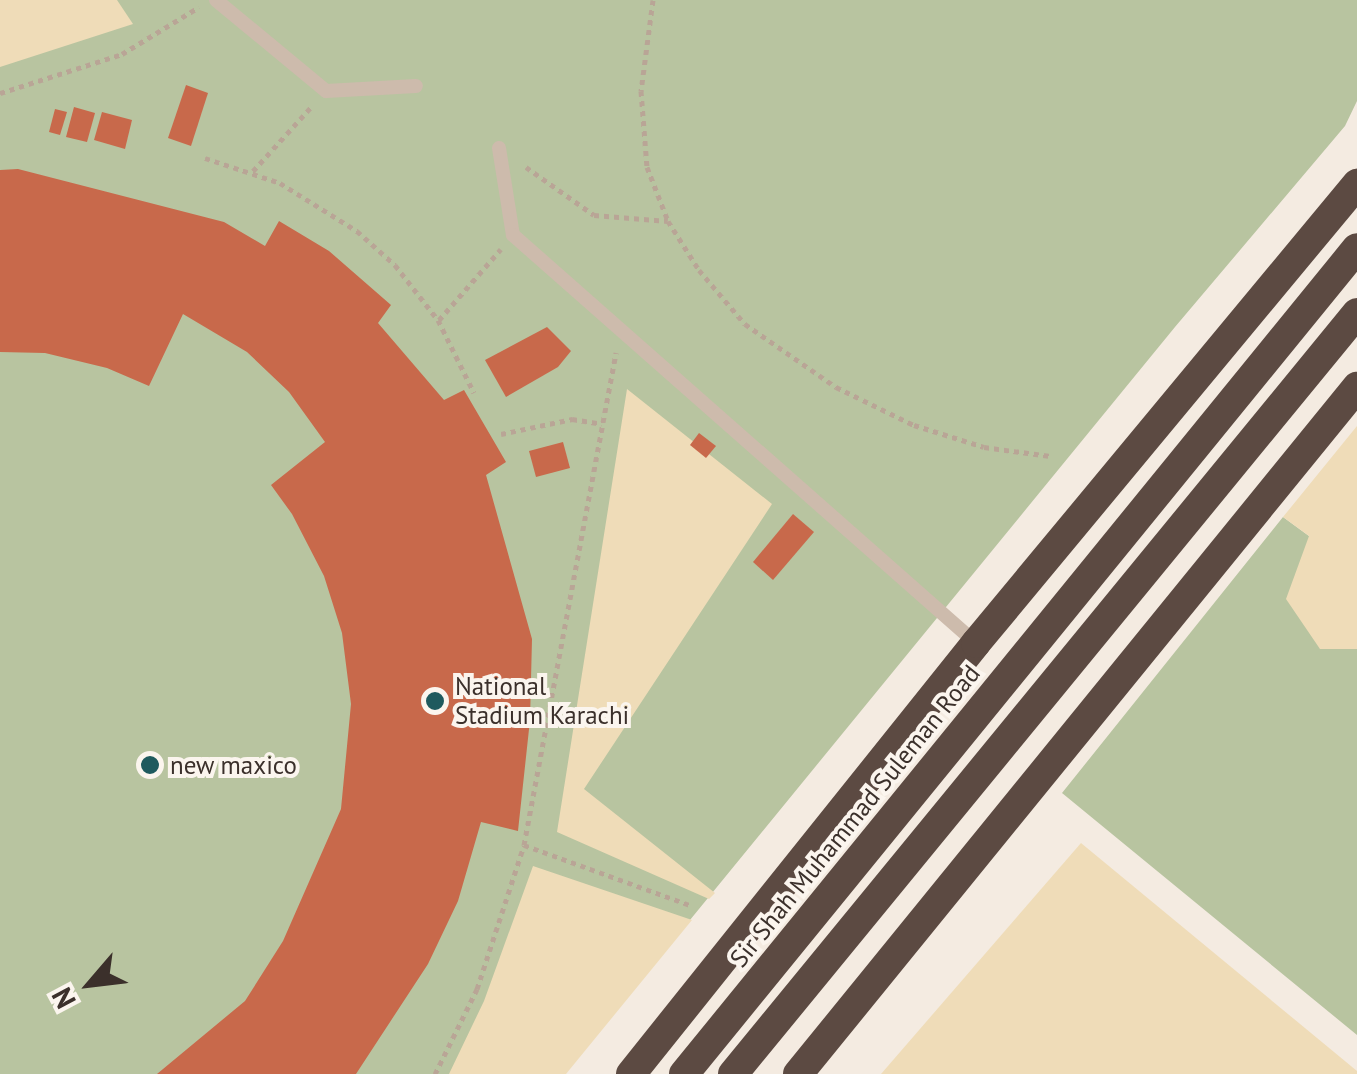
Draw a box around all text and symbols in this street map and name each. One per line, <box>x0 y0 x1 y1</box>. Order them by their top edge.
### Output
street label: Sir Shah Muhammad Suleman Road <box>724 659 986 973</box>
place label: National Stadium Karachi <box>455 672 629 731</box>
marker: National Stadium Karachi <box>424 690 446 712</box>
place label: new maxico <box>170 750 298 780</box>
marker: new maxico <box>139 754 161 776</box>
north arrow <box>40 934 140 1034</box>
text: N <box>42 982 84 1015</box>

